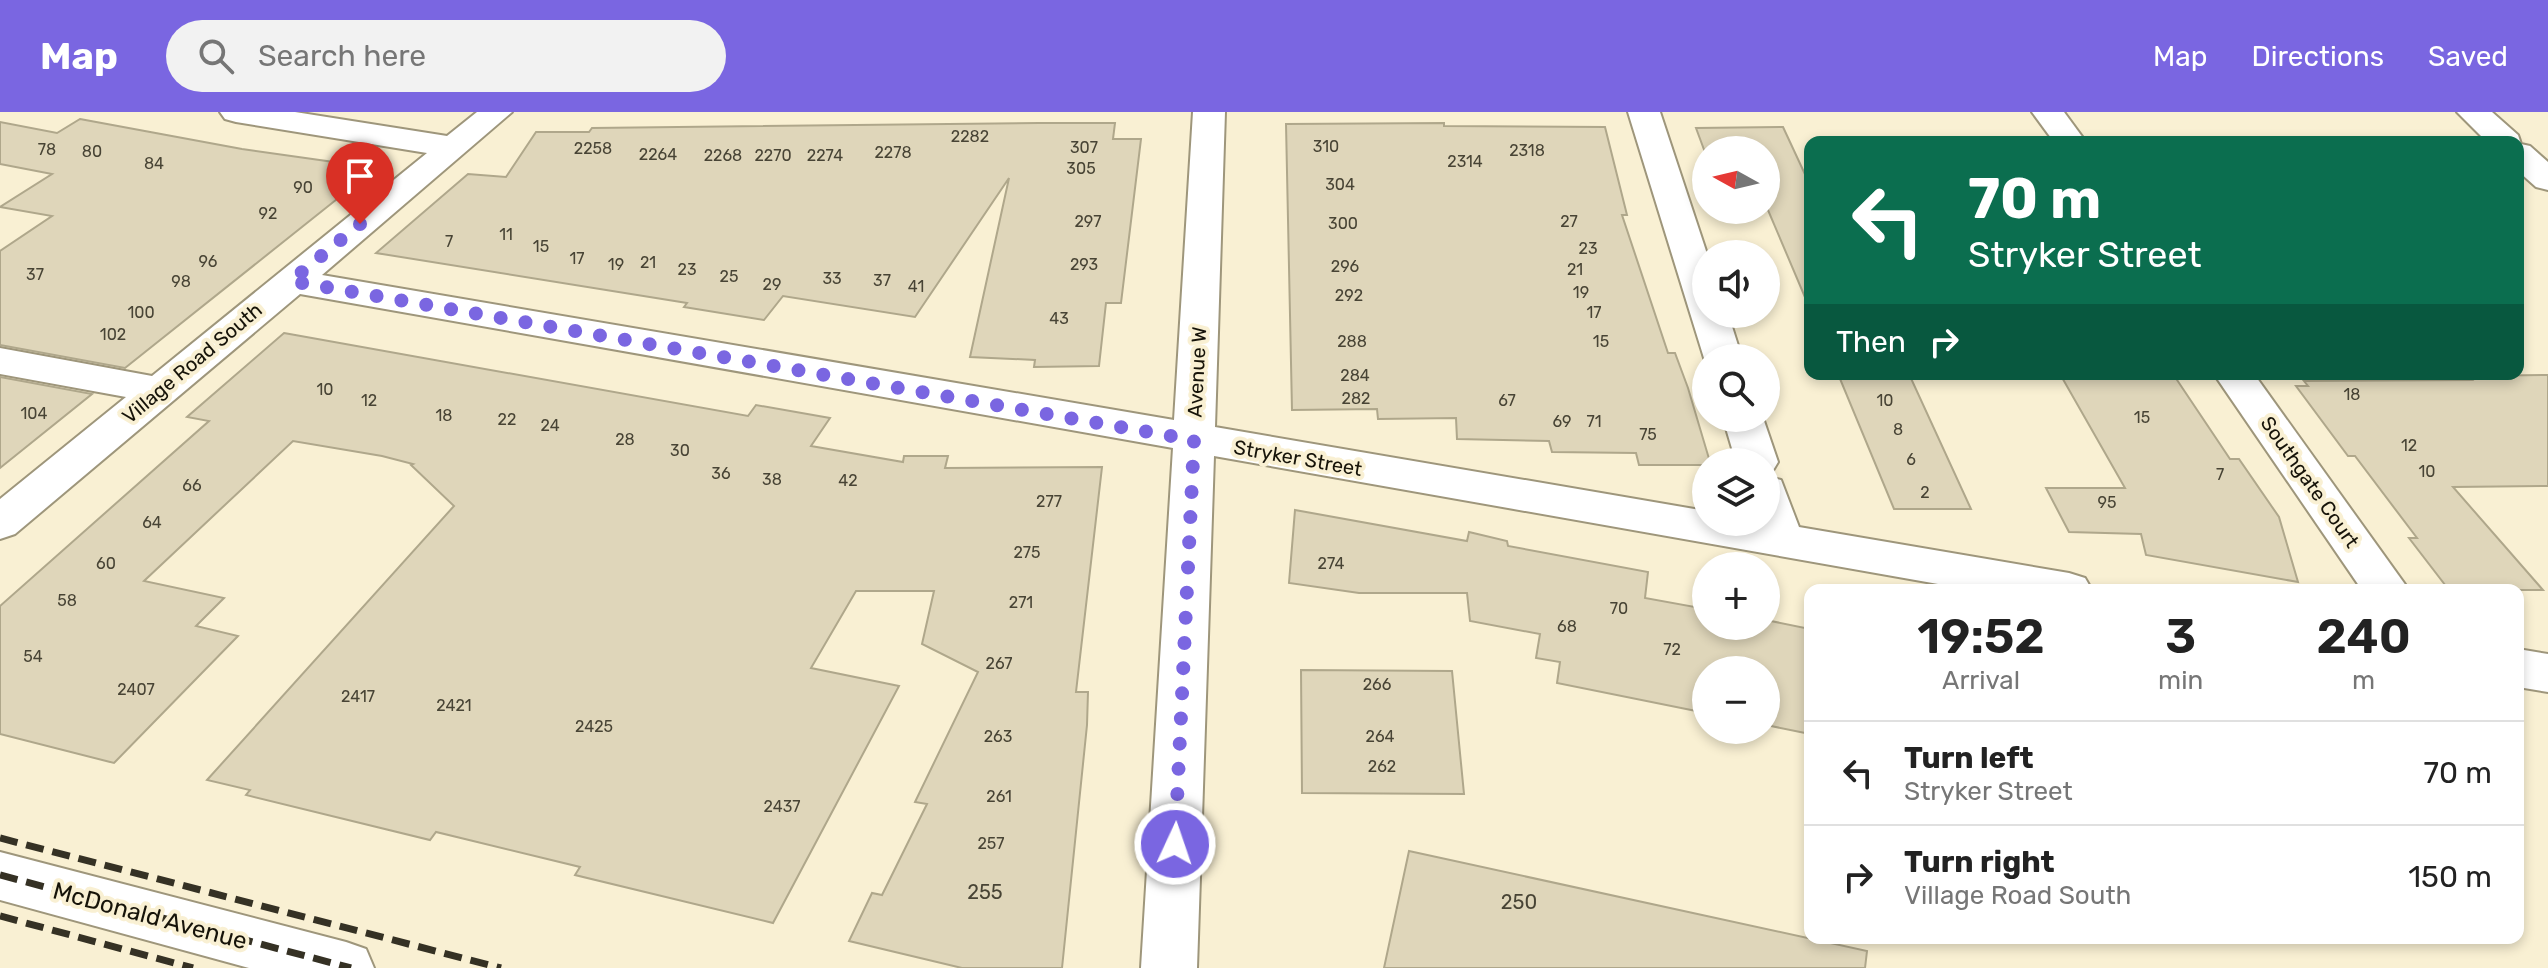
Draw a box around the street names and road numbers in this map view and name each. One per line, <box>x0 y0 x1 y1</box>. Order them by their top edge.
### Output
street label: Village Road South <box>117 298 267 428</box>
street label: Avenue W <box>1183 326 1211 418</box>
street label: Southgate Court <box>2256 412 2364 553</box>
street label: Stryker Street <box>1232 435 1364 481</box>
street label: McDonald Avenue <box>50 877 250 955</box>

